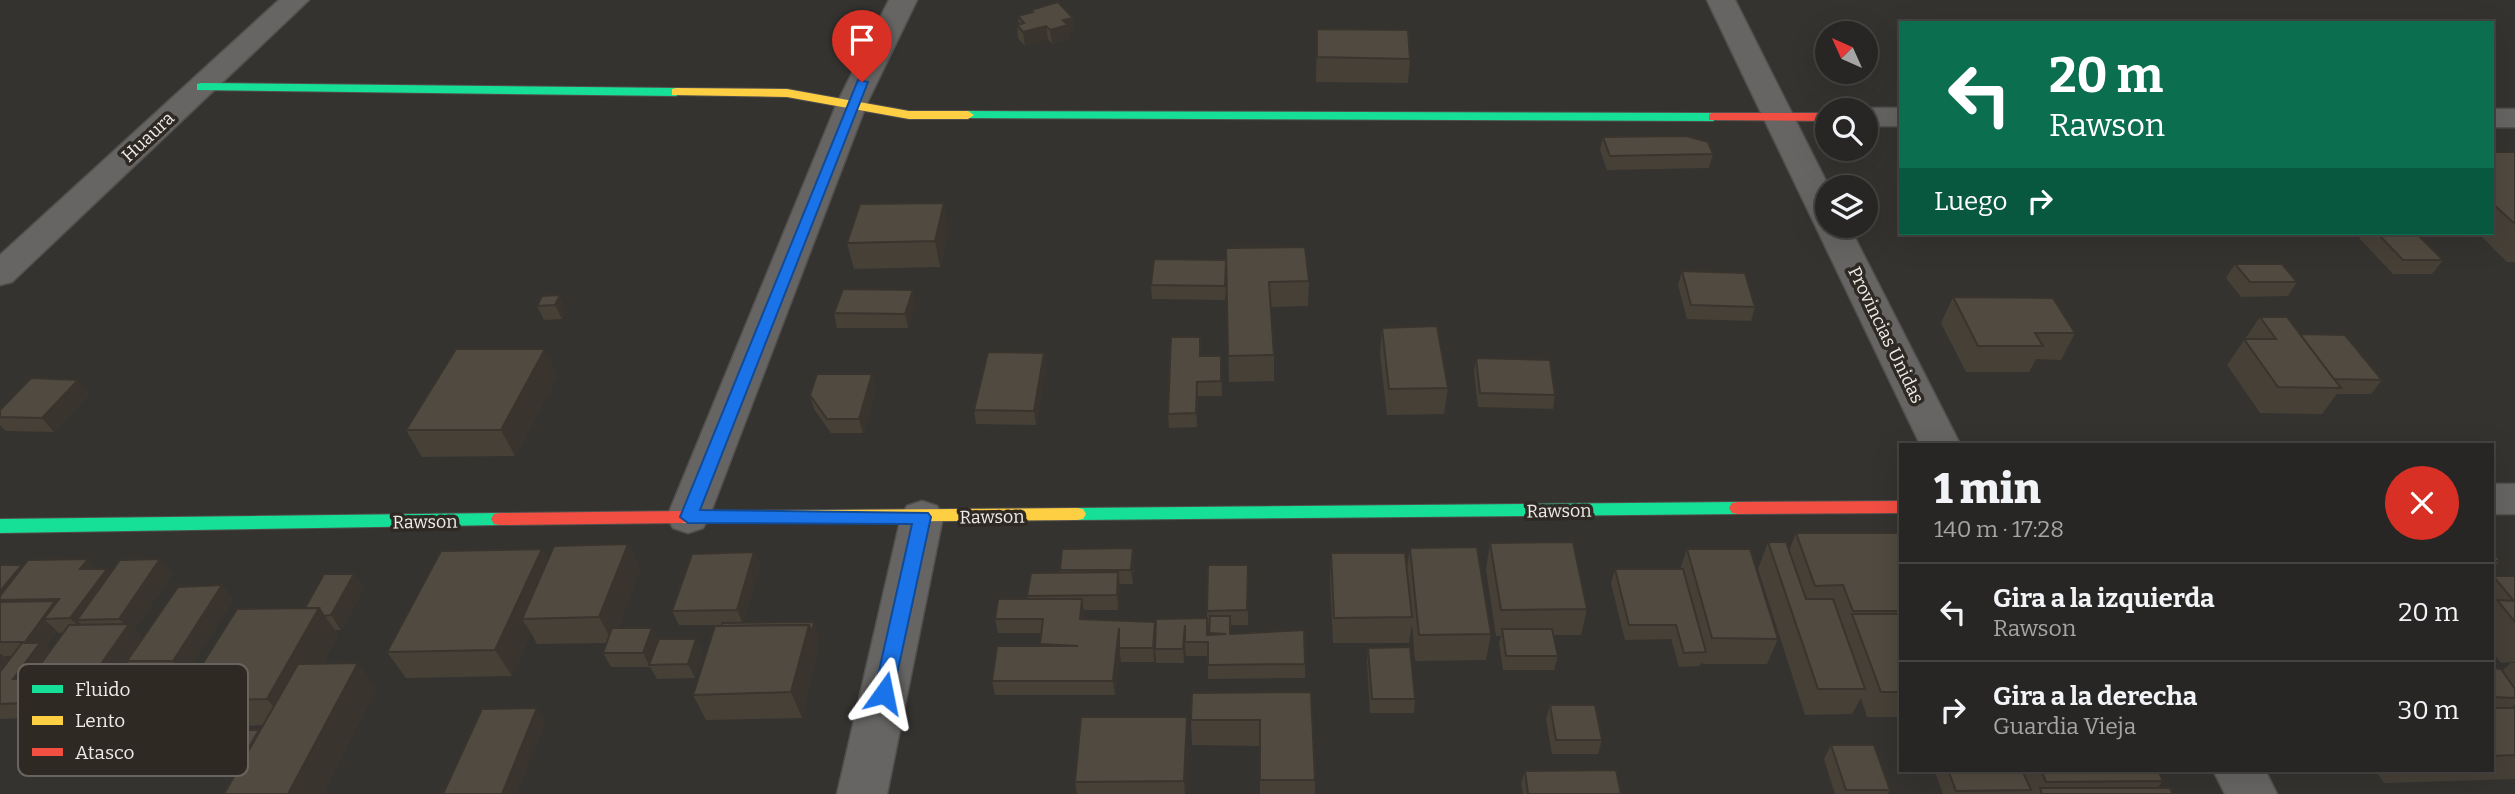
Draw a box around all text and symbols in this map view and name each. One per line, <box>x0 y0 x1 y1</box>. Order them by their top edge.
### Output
pin <box>832 10 892 82</box>
icon: arrive <box>843 21 881 59</box>
north arrow <box>1815 21 1878 84</box>
map controls <box>1815 21 1878 238</box>
text: 20 m <box>2049 46 2163 105</box>
icon: left <box>1934 49 2025 140</box>
button: search <box>1815 98 1878 161</box>
text: Rawson <box>2049 106 2165 144</box>
street label: Huaura <box>117 107 179 167</box>
button: layers <box>1815 175 1878 238</box>
icon: right <box>2021 182 2059 220</box>
text: Luego <box>1934 186 2007 217</box>
street label: Provincias Unidas <box>1843 263 1929 407</box>
text: 1 min <box>1934 464 2041 514</box>
button: close <box>2385 466 2459 540</box>
street label: Rawson <box>1526 499 1592 523</box>
street label: Rawson <box>959 505 1025 529</box>
street label: Rawson <box>392 510 458 534</box>
text: 140 m · 17:28 <box>1934 515 2064 543</box>
text: Gira a la izquierda <box>1993 583 2215 614</box>
icon: left <box>1934 593 1972 631</box>
text: 20 m <box>2398 597 2459 628</box>
text: Rawson <box>1993 614 2076 642</box>
position arrow <box>847 656 921 730</box>
legend <box>18 664 248 776</box>
text: Fluido <box>75 678 131 701</box>
text: Gira a la derecha <box>1993 681 2197 712</box>
icon: right <box>1934 691 1972 729</box>
text: 30 m <box>2398 695 2459 726</box>
text: Lento <box>75 709 125 732</box>
text: Guardia Vieja <box>1993 712 2136 740</box>
text: Atasco <box>75 741 134 764</box>

